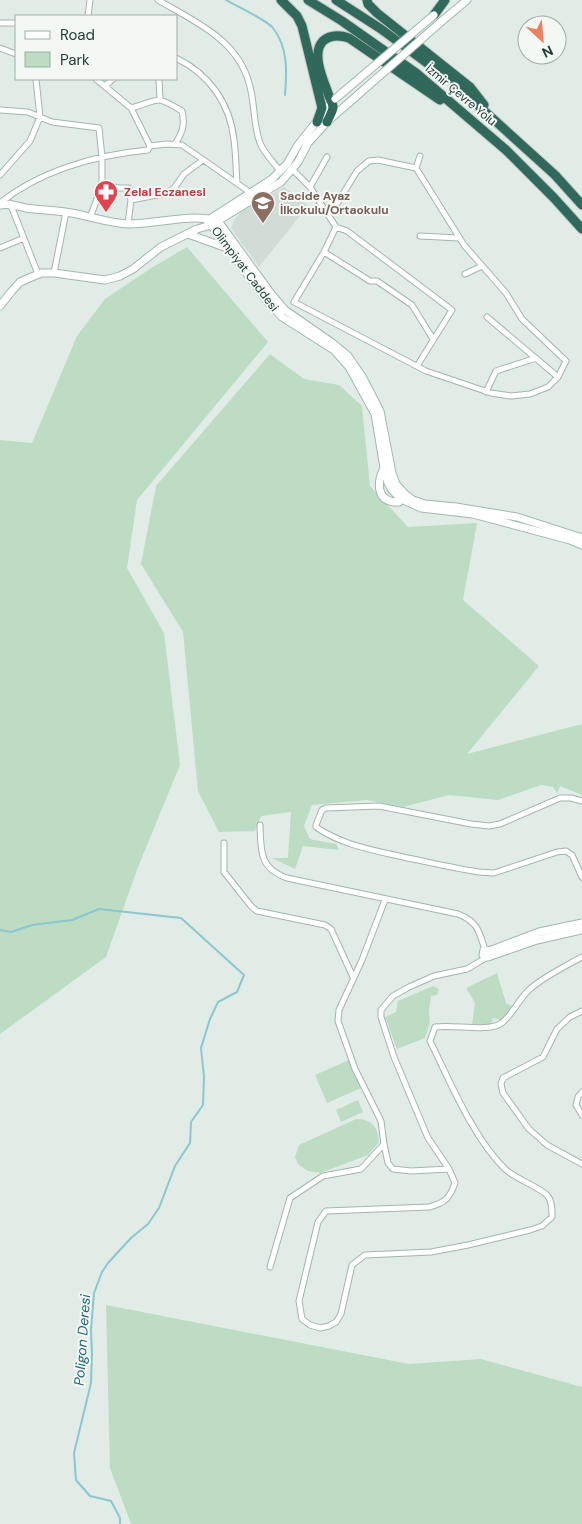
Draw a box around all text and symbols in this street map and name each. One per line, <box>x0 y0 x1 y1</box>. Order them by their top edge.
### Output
legend <box>15 15 178 80</box>
north arrow <box>517 15 567 65</box>
text: Road <box>60 25 95 45</box>
text: N <box>539 41 556 62</box>
text: Park <box>60 50 90 70</box>
street label: İzmir Çevre Yolu <box>422 61 500 129</box>
pharmacy icon: Zelal Eczanesi <box>93 179 119 213</box>
place label: Zelal Eczanesi <box>124 184 206 200</box>
place label: Sacide Ayaz İlkokulu/Ortaokulu <box>280 188 389 218</box>
school or university icon: Sacide Ayaz İlkokulu/Ortaokulu <box>250 190 276 224</box>
street label: Olimpiyat Caddesi <box>208 223 282 315</box>
water label: Poligon Deresi <box>70 1293 94 1386</box>

